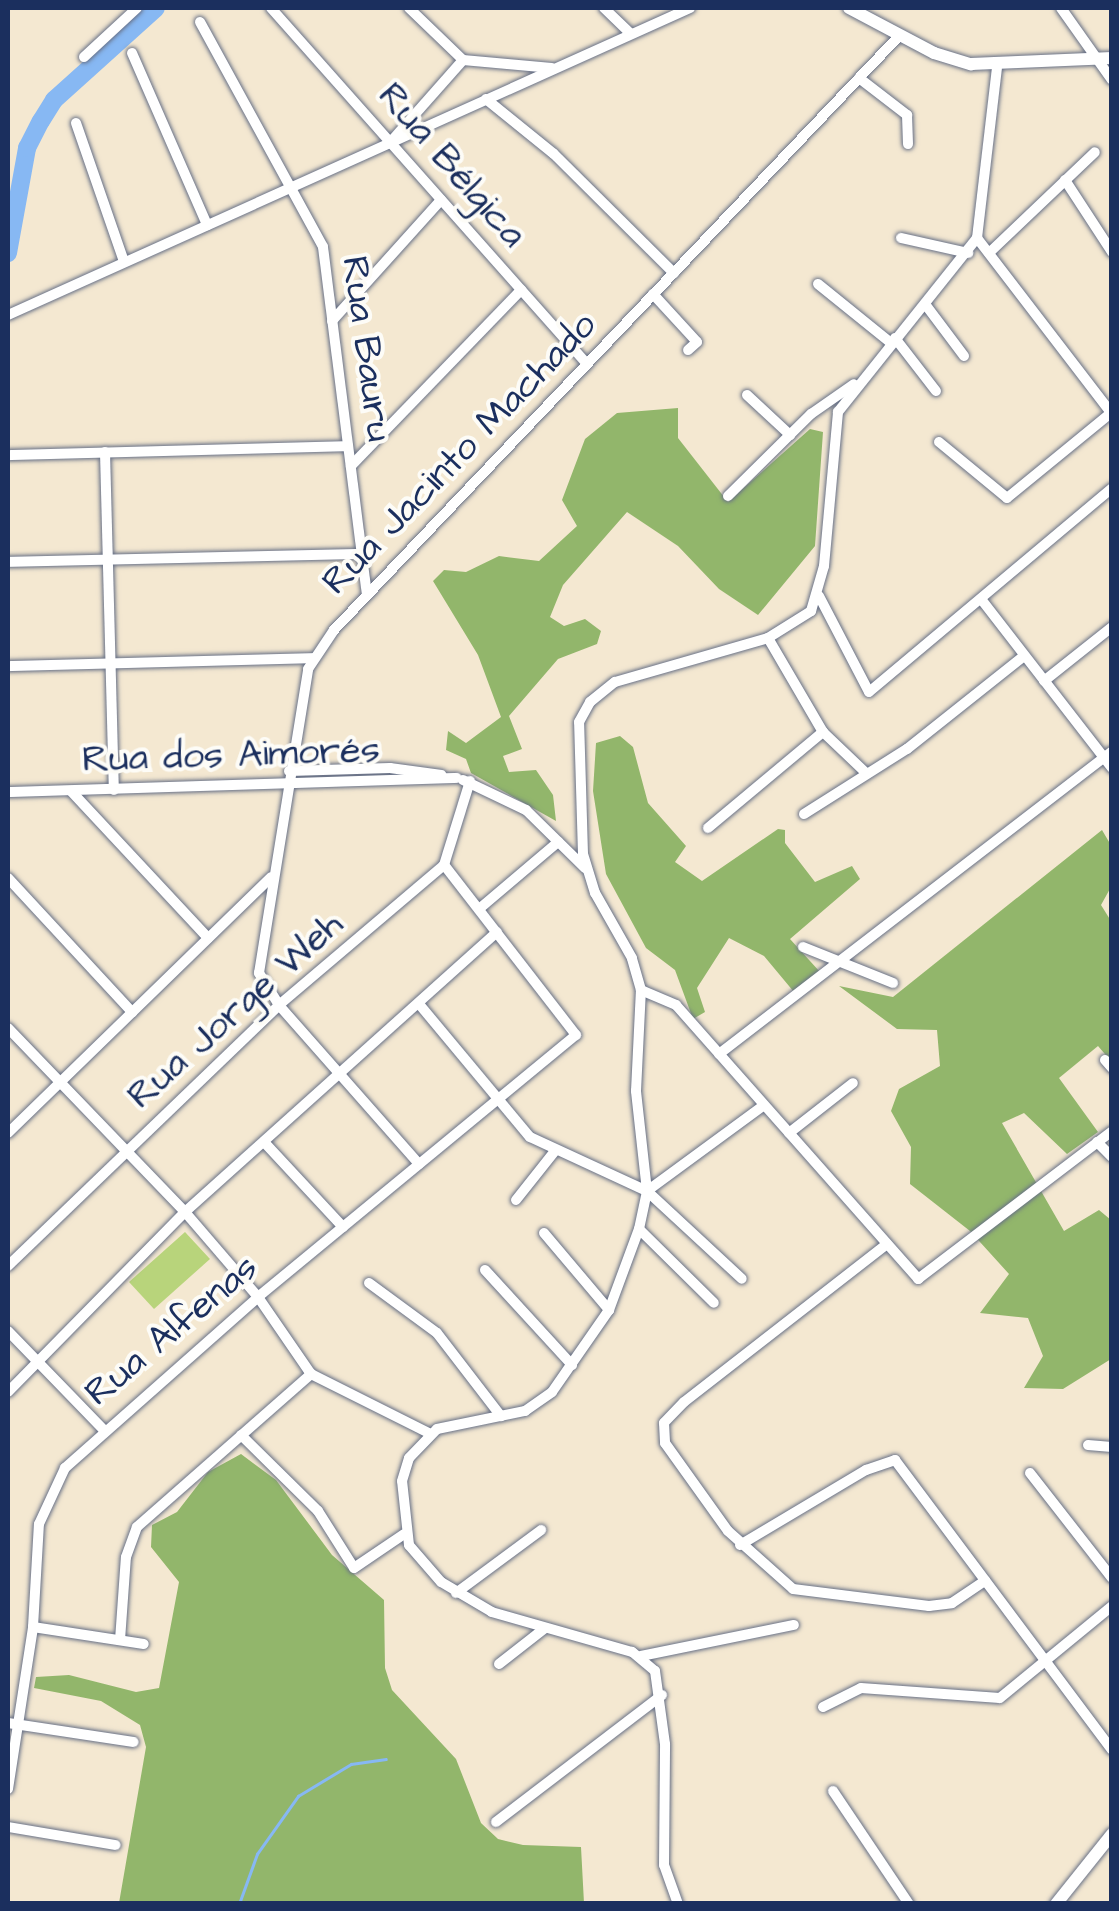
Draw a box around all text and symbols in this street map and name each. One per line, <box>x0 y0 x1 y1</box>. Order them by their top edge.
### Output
street label: Rua Bélgica <box>367 74 535 258</box>
street label: Rua Bauru <box>330 253 402 445</box>
street label: Rua Jacinto Machado <box>313 303 607 605</box>
street label: Rua dos Aimorés <box>81 728 381 784</box>
street label: Rua Jorge Weh <box>119 902 353 1120</box>
street label: Rua Alfenas <box>76 1245 268 1417</box>

